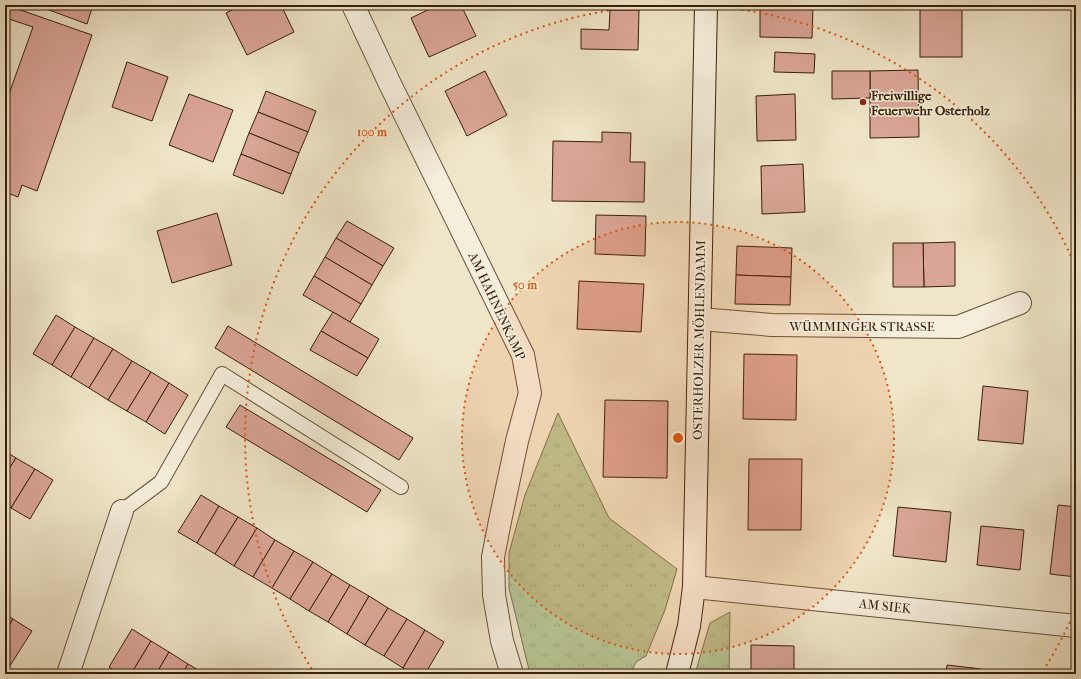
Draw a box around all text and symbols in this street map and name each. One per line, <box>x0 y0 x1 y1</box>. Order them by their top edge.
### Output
place label: Freiwillige Feuerwehr Osterholz <box>870 88 990 118</box>
marker: Freiwillige Feuerwehr Osterholz <box>858 97 868 107</box>
text: 100 m <box>357 125 388 139</box>
street label: OSTERHOLZER MÖHLENDAMM <box>690 240 708 440</box>
street label: AM HAHNENKAMP <box>465 249 529 363</box>
text: 50 m <box>513 278 538 292</box>
street label: WÜMMINGER STRASSE <box>788 319 935 334</box>
centre of rings <box>671 431 685 445</box>
street label: AM SIEK <box>857 596 912 616</box>

